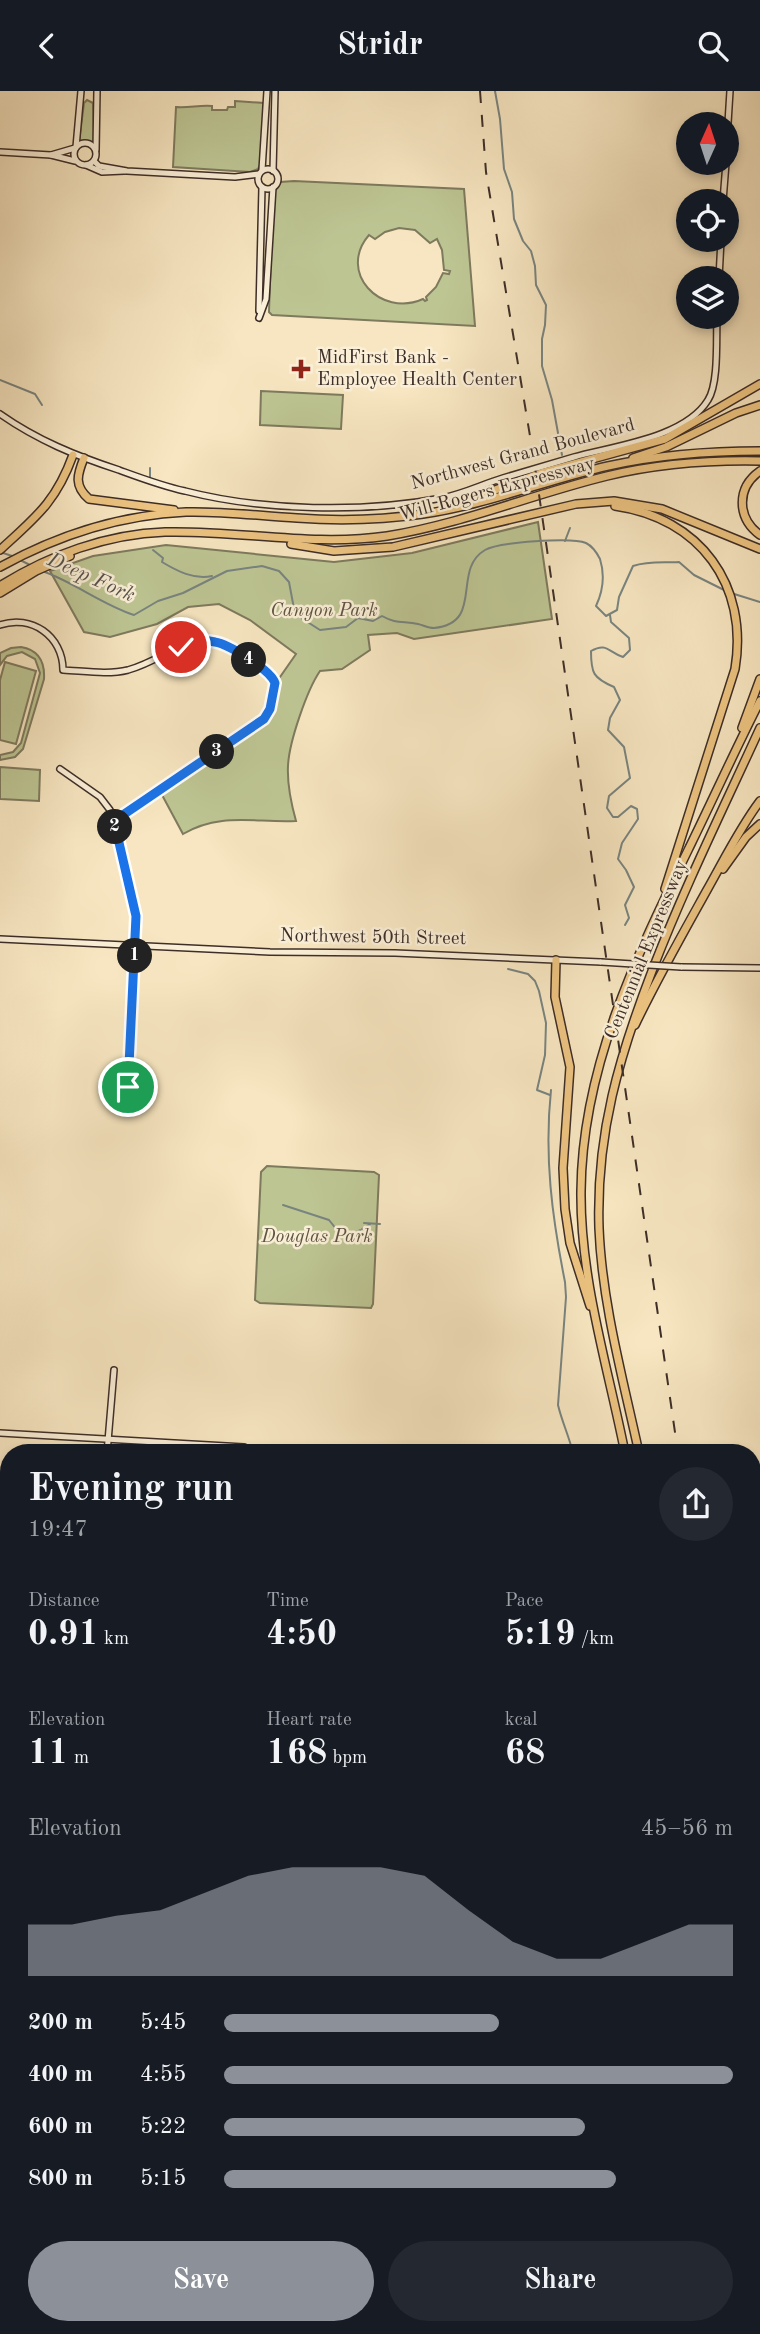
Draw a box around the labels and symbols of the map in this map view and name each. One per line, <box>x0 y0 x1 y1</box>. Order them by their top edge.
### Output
north arrow <box>676 112 738 175</box>
place label: MidFirst Bank - Employee Health Center <box>317 349 517 390</box>
marker: MidFirst Bank - Employee Health Center <box>291 359 311 379</box>
street label: Northwest Grand Boulevard <box>409 416 637 494</box>
street label: Will Rogers Expressway <box>397 455 597 525</box>
water label: Deep Fork <box>43 549 138 607</box>
park label: Canyon Park <box>270 602 378 621</box>
pin <box>151 617 211 677</box>
pin: 4 <box>232 643 266 677</box>
pin: 3 <box>200 735 234 769</box>
pin: 2 <box>97 809 132 845</box>
street label: Centennial Expressway <box>602 858 692 1042</box>
street label: Northwest 50th Street <box>280 927 466 949</box>
pin: 1 <box>118 939 152 973</box>
pin <box>98 1057 158 1117</box>
park label: Douglas Park <box>260 1228 373 1247</box>

